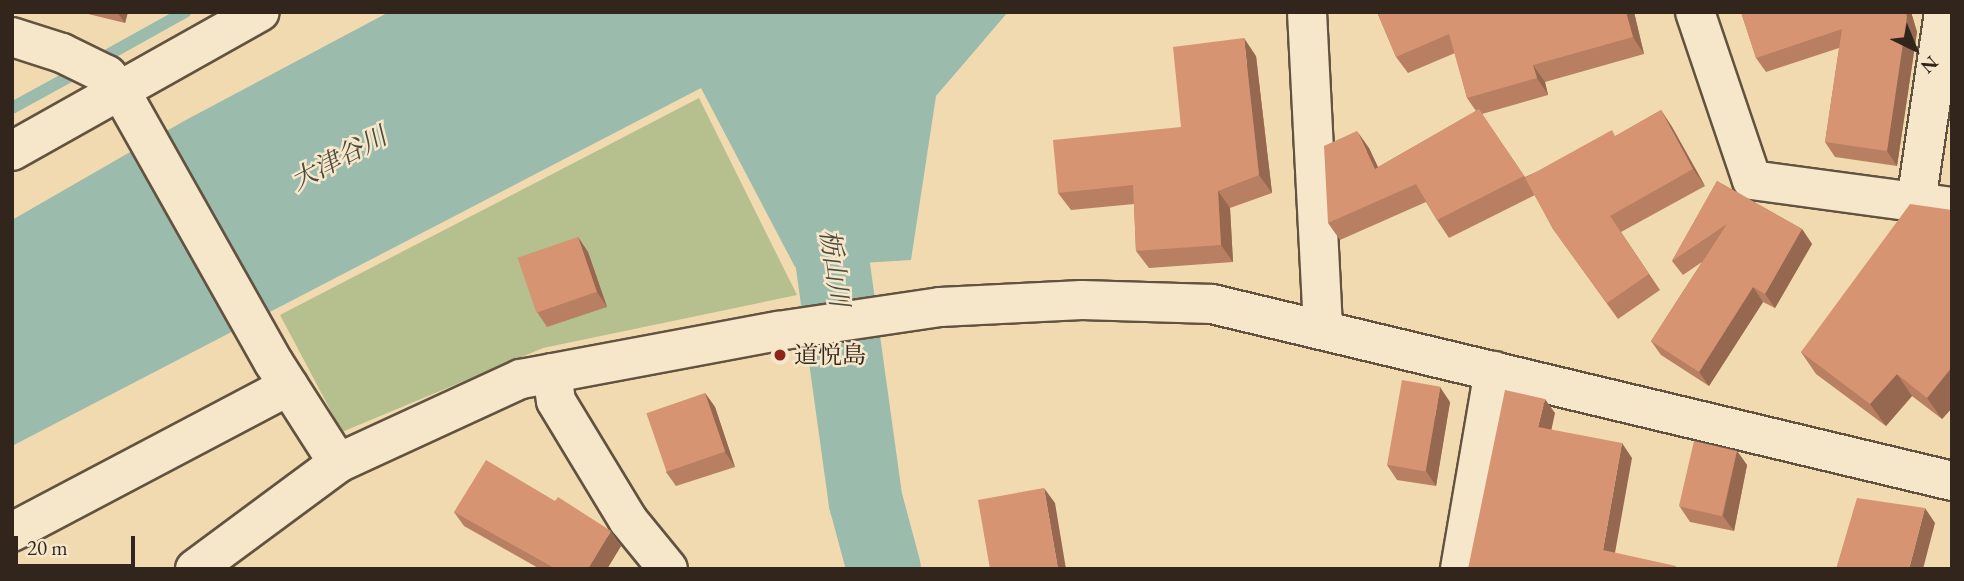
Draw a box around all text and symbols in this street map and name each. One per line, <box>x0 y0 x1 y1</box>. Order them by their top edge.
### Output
north arrow <box>1880 14 1950 84</box>
text: N <box>1916 50 1944 79</box>
water label: 大津谷川 <box>286 121 392 197</box>
water label: 栃山川 <box>813 227 855 309</box>
place label: 道悦島 <box>794 341 866 369</box>
marker: 道悦島 <box>772 347 788 363</box>
scale bar <box>18 522 138 566</box>
text: 20 m <box>27 534 68 561</box>

